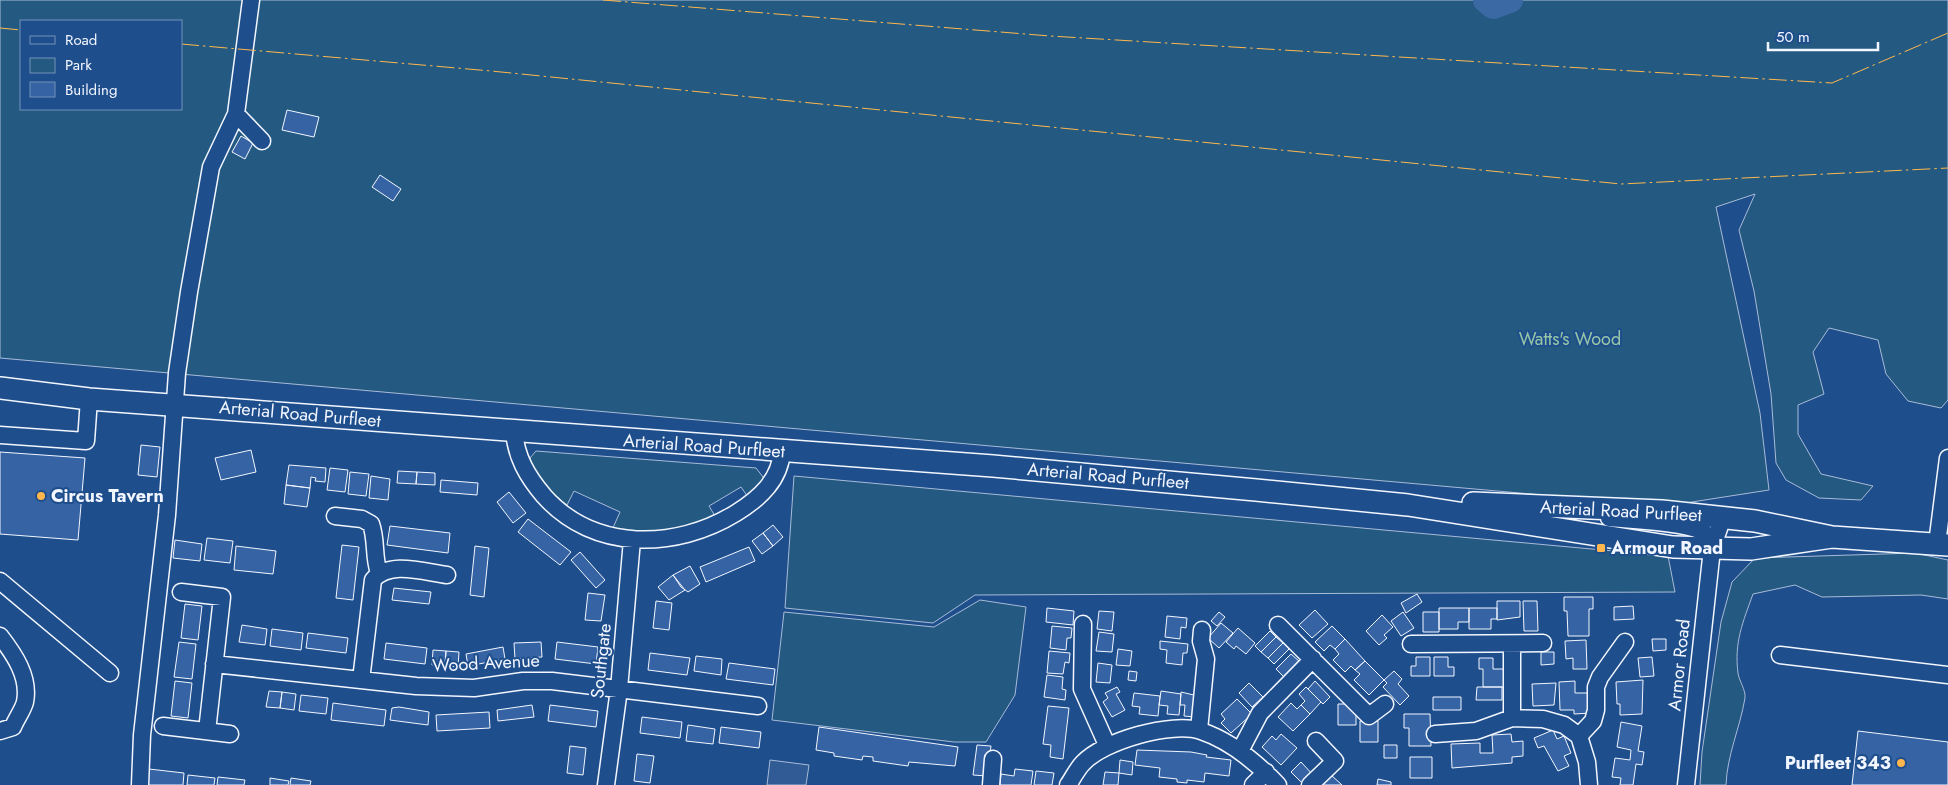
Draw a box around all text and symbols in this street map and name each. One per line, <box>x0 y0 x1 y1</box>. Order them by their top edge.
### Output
legend <box>20 20 182 110</box>
scale bar <box>1768 20 1878 52</box>
text: 50 m <box>1776 26 1810 48</box>
text: Road <box>65 29 97 51</box>
text: Park <box>65 54 92 76</box>
text: Building <box>65 79 117 101</box>
park label: Watts's Wood <box>1519 326 1621 352</box>
street label: Arterial Road Purfleet <box>218 394 383 434</box>
street label: Arterial Road Purfleet <box>622 427 786 465</box>
street label: Arterial Road Purfleet <box>1026 456 1191 496</box>
place label: Circus Tavern <box>51 483 164 509</box>
marker: Circus Tavern <box>35 490 47 502</box>
street label: Arterial Road Purfleet <box>1539 494 1703 528</box>
place label: Armour Road <box>1610 535 1723 561</box>
marker: Armour Road <box>1595 542 1607 554</box>
street label: Armor Road <box>1661 618 1697 712</box>
street label: Southgate <box>584 622 618 700</box>
street label: Wood Avenue <box>432 647 540 679</box>
place label: Purfleet 343 <box>1785 750 1891 776</box>
marker: Purfleet 343 <box>1895 757 1907 769</box>

